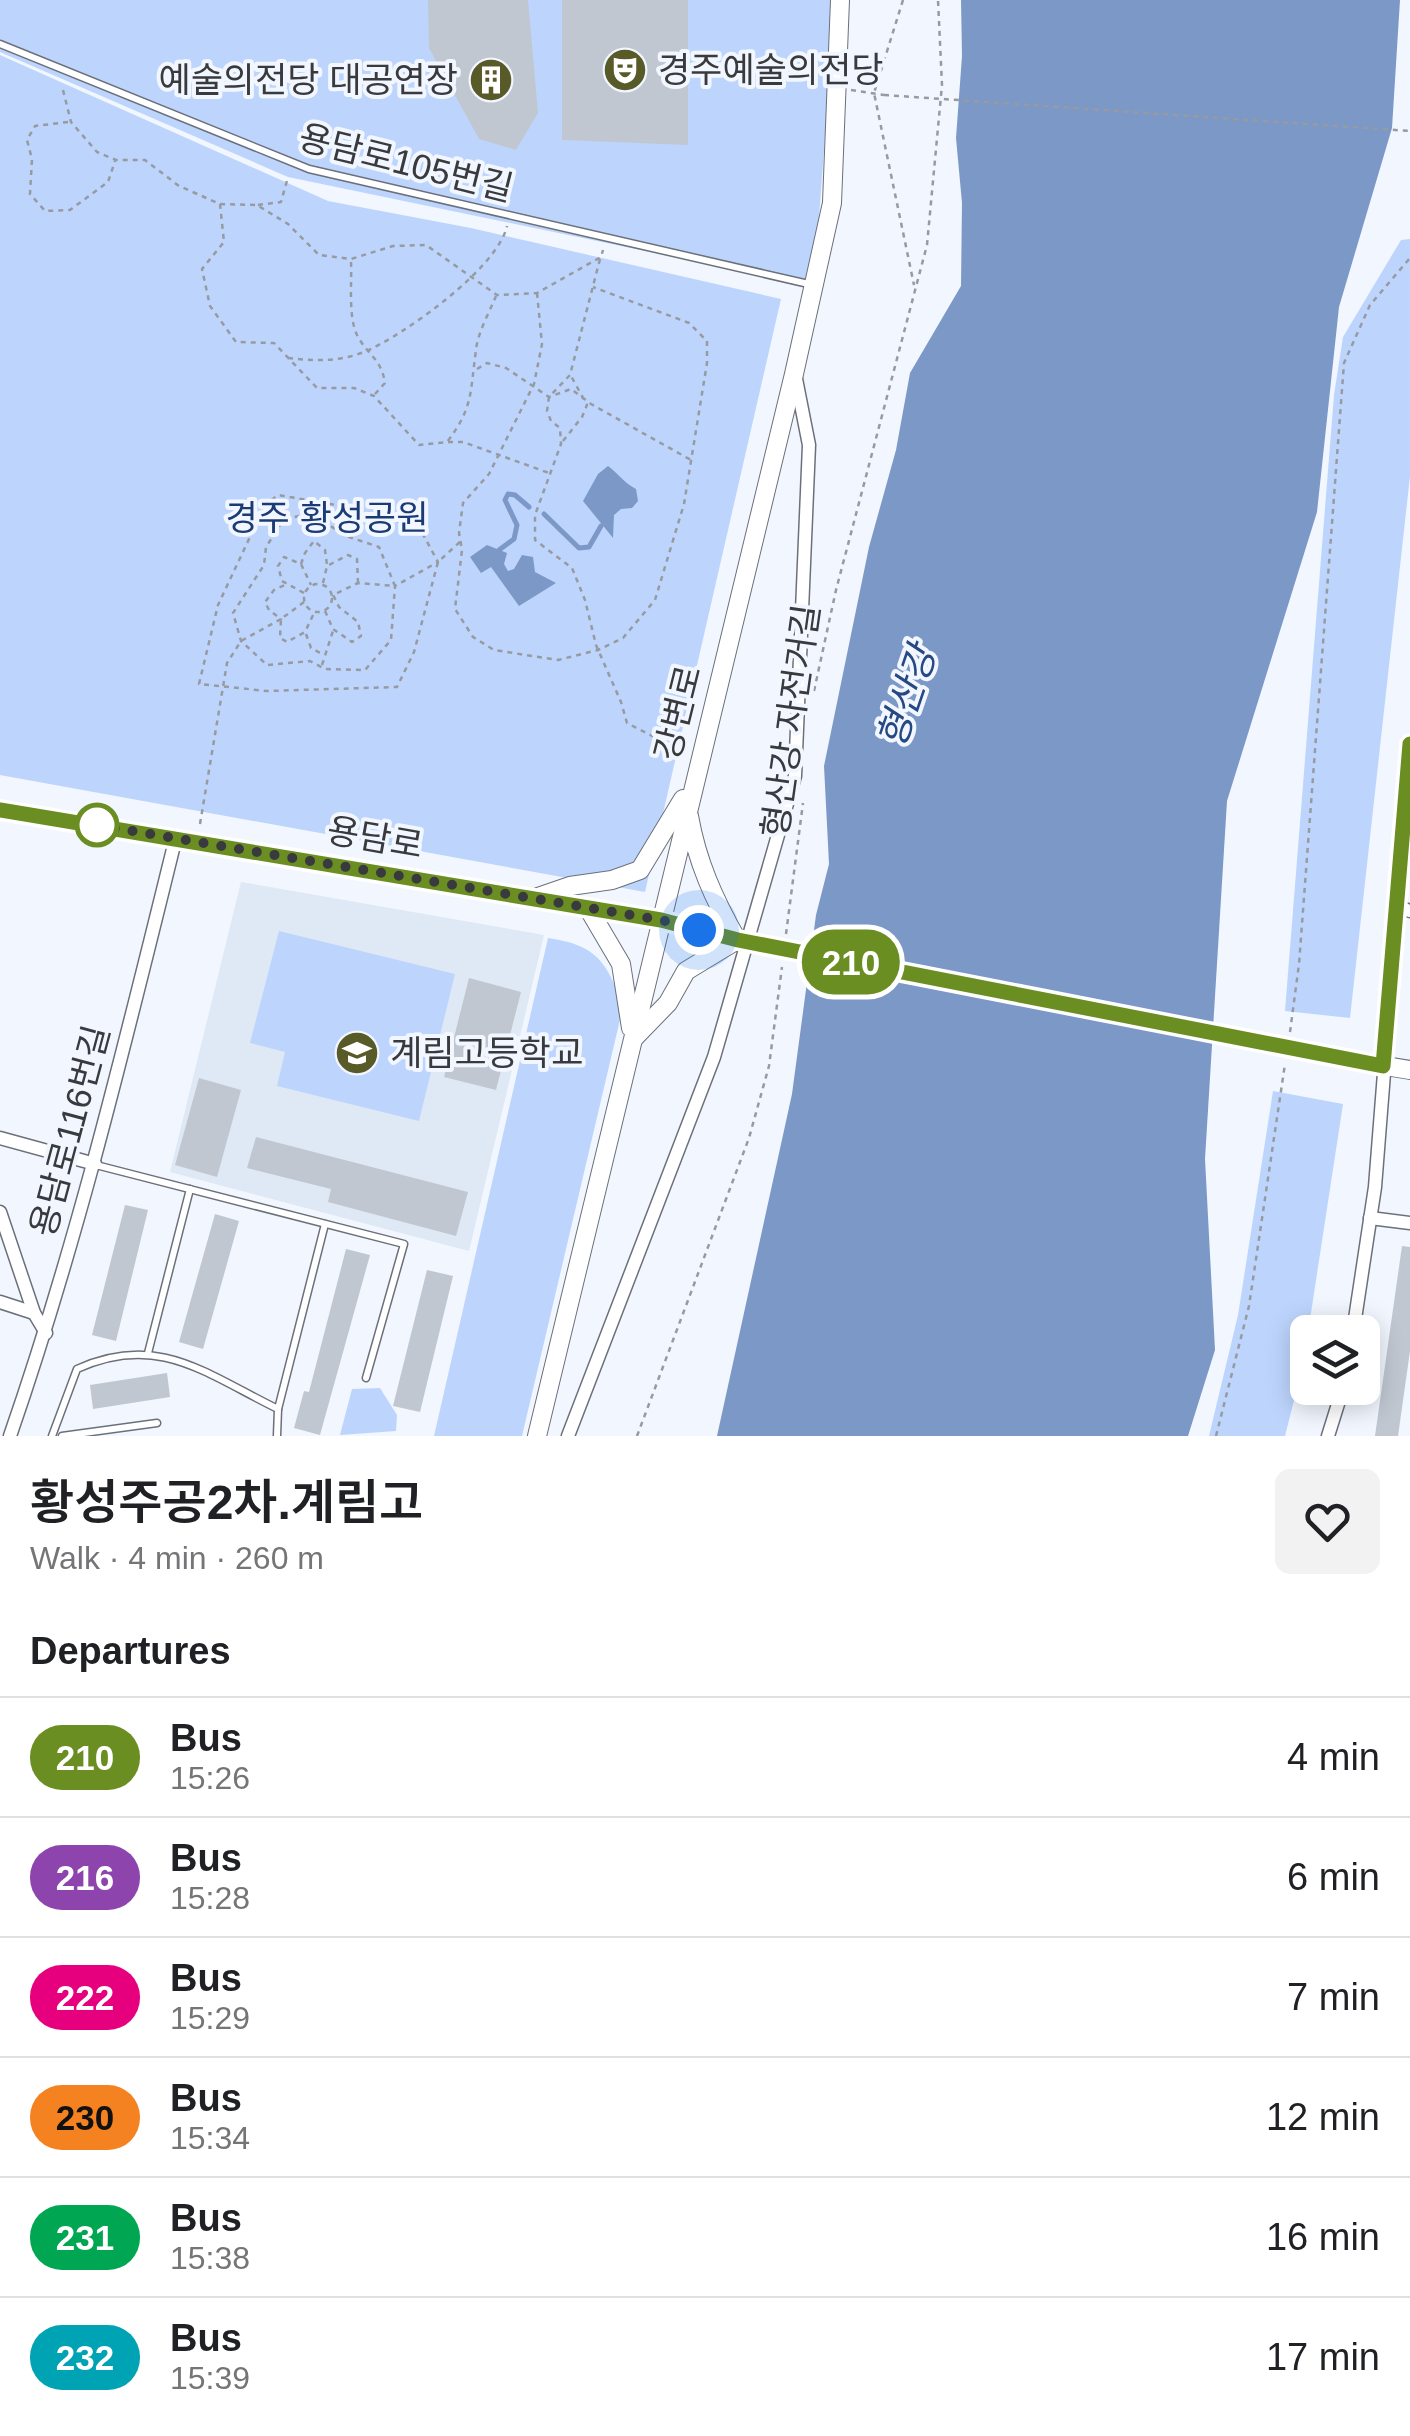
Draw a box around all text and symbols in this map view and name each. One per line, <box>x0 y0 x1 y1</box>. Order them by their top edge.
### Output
theatre icon: 경주예술의전당 <box>602 47 648 93</box>
place label: 경주예술의전당 <box>658 50 883 89</box>
building icon: 예술의전당 대공연장 <box>468 57 514 103</box>
place label: 예술의전당 대공연장 <box>158 60 458 99</box>
street label: 용담로105번길 <box>295 117 517 208</box>
park label: 경주 황성공원 <box>226 498 428 537</box>
street label: 형산강 자전거길 <box>755 602 826 840</box>
water label: 형산강 <box>870 636 946 753</box>
street label: 강변로 <box>647 661 708 764</box>
unlabelled marker <box>76 804 118 846</box>
street label: 용담로 <box>324 810 426 865</box>
your location <box>674 905 724 955</box>
line badge: 210 <box>794 930 908 994</box>
text: 210 <box>822 943 880 982</box>
street label: 용담로116번길 <box>23 1021 116 1241</box>
school or university icon: 계림고등학교 <box>334 1030 380 1076</box>
place label: 계림고등학교 <box>390 1033 583 1072</box>
map controls <box>1290 1315 1380 1405</box>
button: layers <box>1290 1315 1380 1405</box>
button: heart <box>1275 1469 1380 1574</box>
text: 황성주공2차.계림고 <box>30 1476 423 1529</box>
text: Walk · 4 min · 260 m <box>30 1540 324 1576</box>
text: Departures <box>30 1630 231 1672</box>
text: Bus <box>170 1717 242 1759</box>
text: 4 min <box>1287 1736 1380 1778</box>
text: 210 <box>56 1738 114 1777</box>
text: 15:26 <box>170 1760 250 1796</box>
text: Bus <box>170 1837 242 1879</box>
text: 6 min <box>1287 1856 1380 1898</box>
text: 216 <box>56 1858 114 1897</box>
text: 15:28 <box>170 1880 250 1916</box>
text: Bus <box>170 1957 242 1999</box>
text: 7 min <box>1287 1976 1380 2018</box>
text: 222 <box>56 1978 114 2017</box>
text: 15:29 <box>170 2000 250 2036</box>
text: Bus <box>170 2077 242 2119</box>
text: 12 min <box>1266 2096 1380 2138</box>
text: 230 <box>56 2098 114 2137</box>
text: 15:34 <box>170 2120 250 2156</box>
text: Bus <box>170 2197 242 2239</box>
text: 16 min <box>1266 2216 1380 2258</box>
text: 231 <box>56 2218 114 2257</box>
text: 15:38 <box>170 2240 250 2276</box>
text: Bus <box>170 2317 242 2359</box>
text: 17 min <box>1266 2336 1380 2378</box>
text: 232 <box>56 2338 114 2377</box>
text: 15:39 <box>170 2360 250 2396</box>

